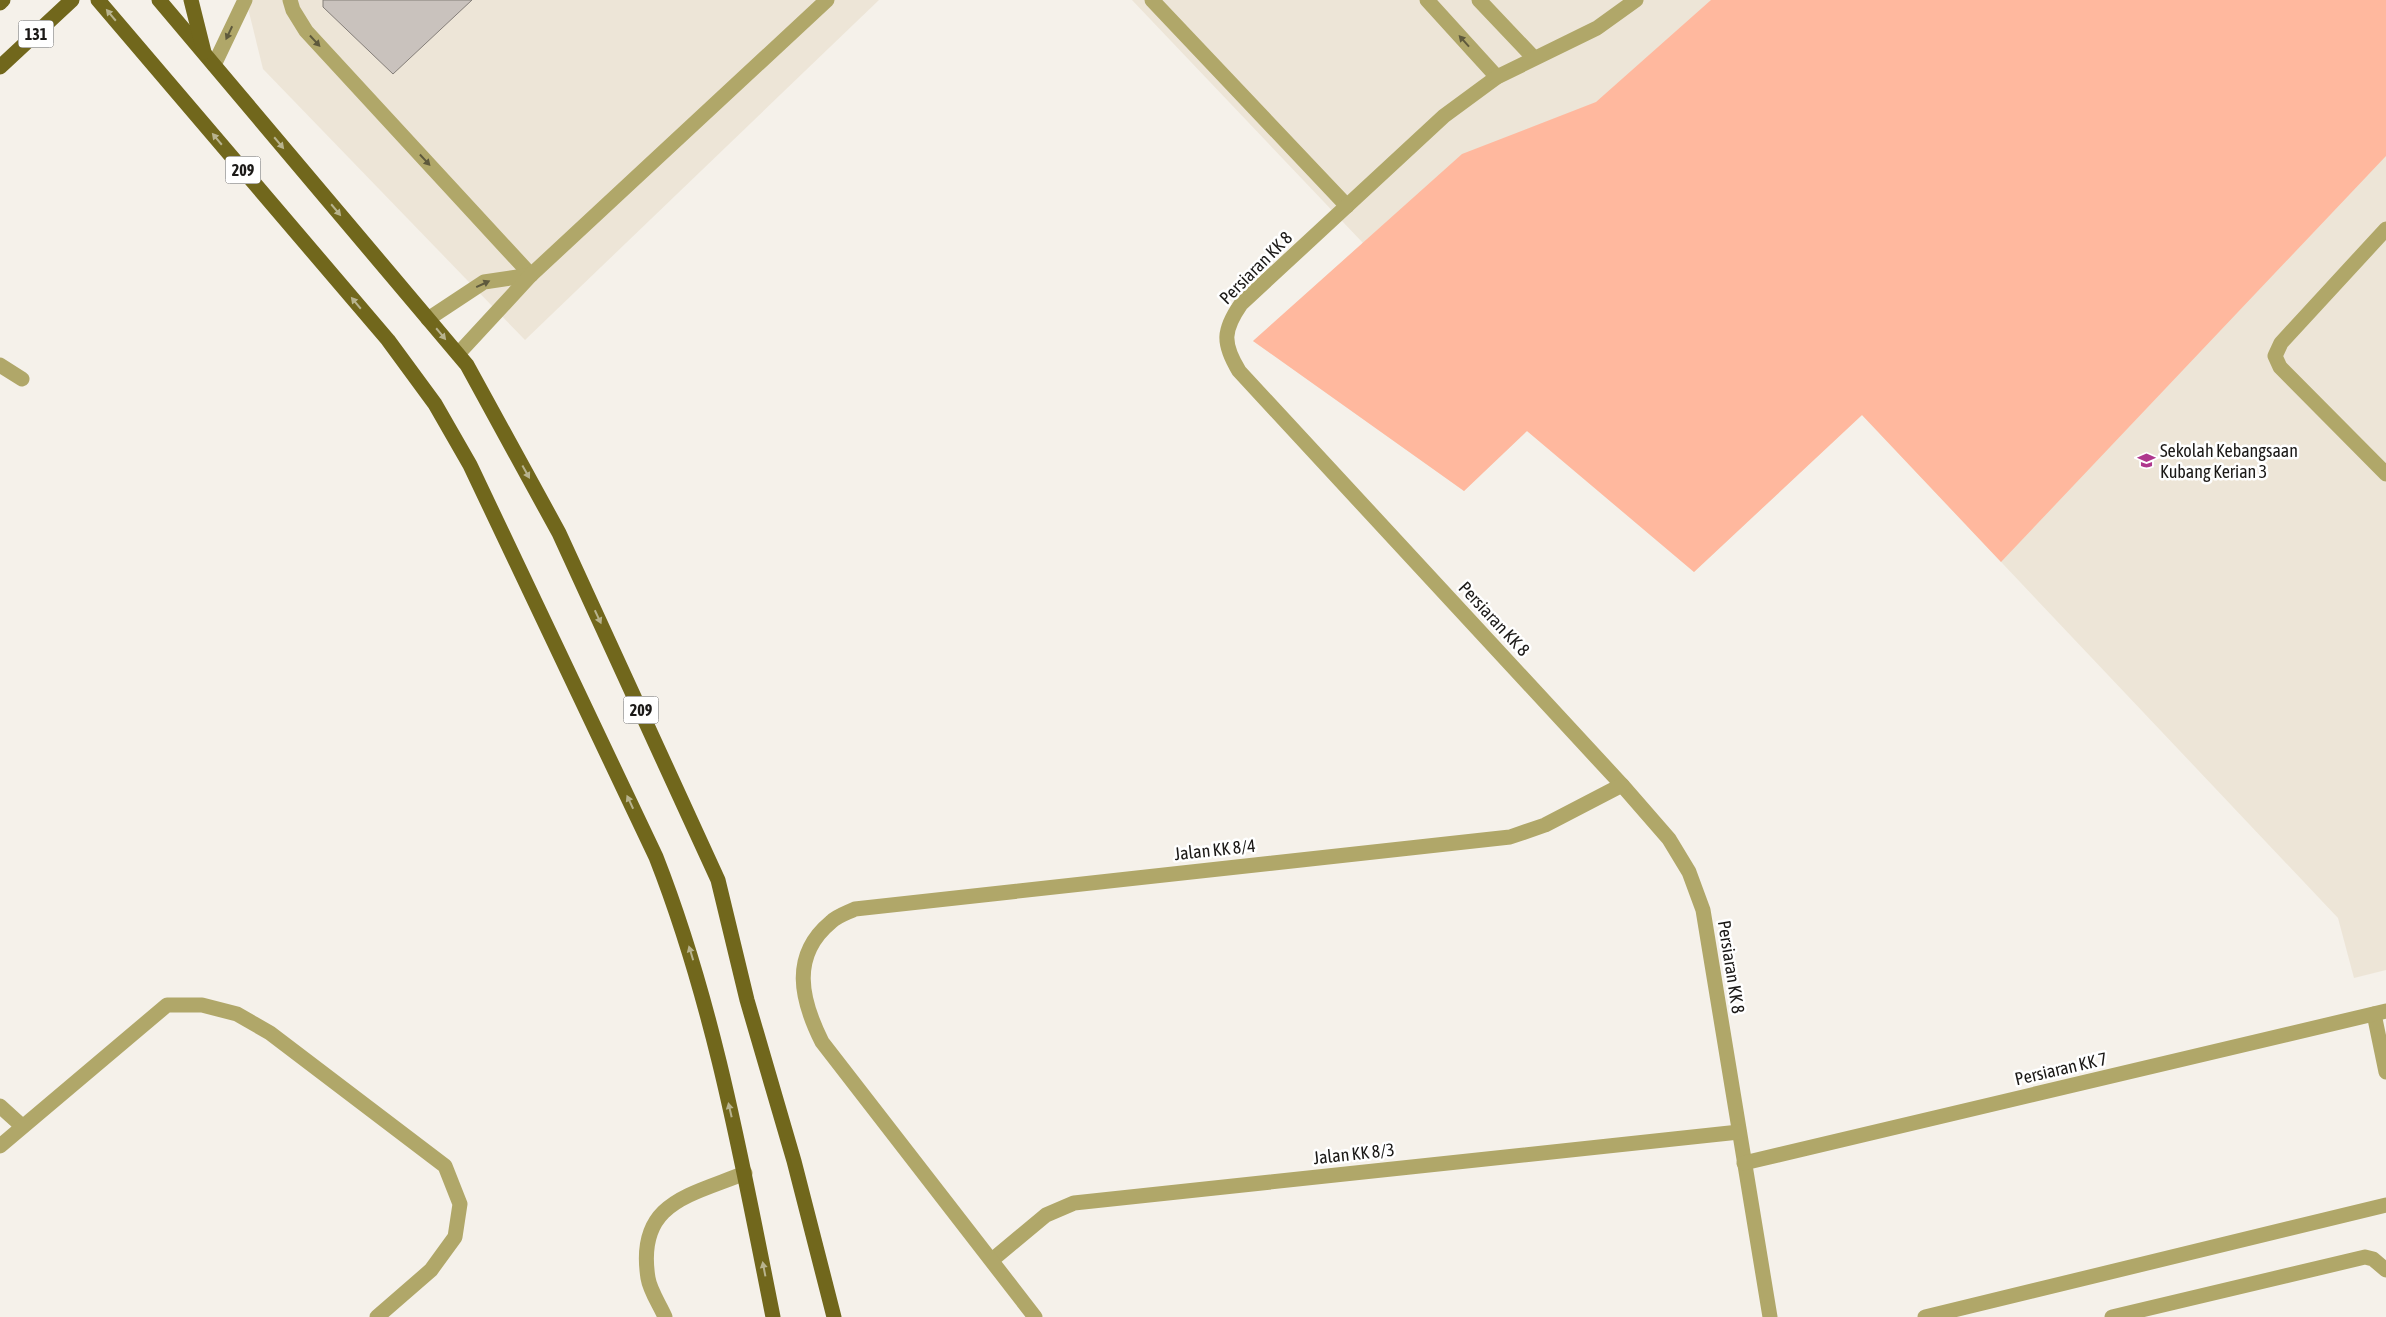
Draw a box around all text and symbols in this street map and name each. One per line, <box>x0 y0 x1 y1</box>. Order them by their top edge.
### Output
one-way arrow <box>106 9 117 22</box>
road number: 131 <box>18 20 54 48</box>
one-way arrow <box>225 26 233 40</box>
one-way arrow <box>309 35 321 47</box>
one-way arrow <box>1458 35 1470 47</box>
one-way arrow <box>211 133 222 146</box>
one-way arrow <box>274 136 285 149</box>
one-way arrow <box>419 154 431 166</box>
road number: 209 <box>226 156 260 184</box>
one-way arrow <box>330 204 342 216</box>
street label: Persiaran KK 8 <box>1215 227 1296 308</box>
one-way arrow <box>476 279 491 288</box>
one-way arrow <box>350 297 362 309</box>
one-way arrow <box>435 328 446 341</box>
place label: Sekolah Kebangsaan Kubang Kerian 3 <box>2160 440 2298 482</box>
school or university icon: Sekolah Kebangsaan Kubang Kerian 3 <box>2136 451 2156 471</box>
one-way arrow <box>522 465 530 480</box>
street label: Persiaran KK 8 <box>1455 577 1534 660</box>
one-way arrow <box>594 610 603 625</box>
road number: 209 <box>624 696 658 724</box>
one-way arrow <box>626 795 634 809</box>
street label: Jalan KK 8/4 <box>1173 835 1257 864</box>
street label: Persiaran KK 8 <box>1714 919 1749 1015</box>
one-way arrow <box>686 945 694 960</box>
street label: Persiaran KK 7 <box>2013 1048 2109 1089</box>
one-way arrow <box>726 1103 734 1118</box>
street label: Jalan KK 8/3 <box>1312 1139 1396 1168</box>
one-way arrow <box>760 1262 768 1277</box>

